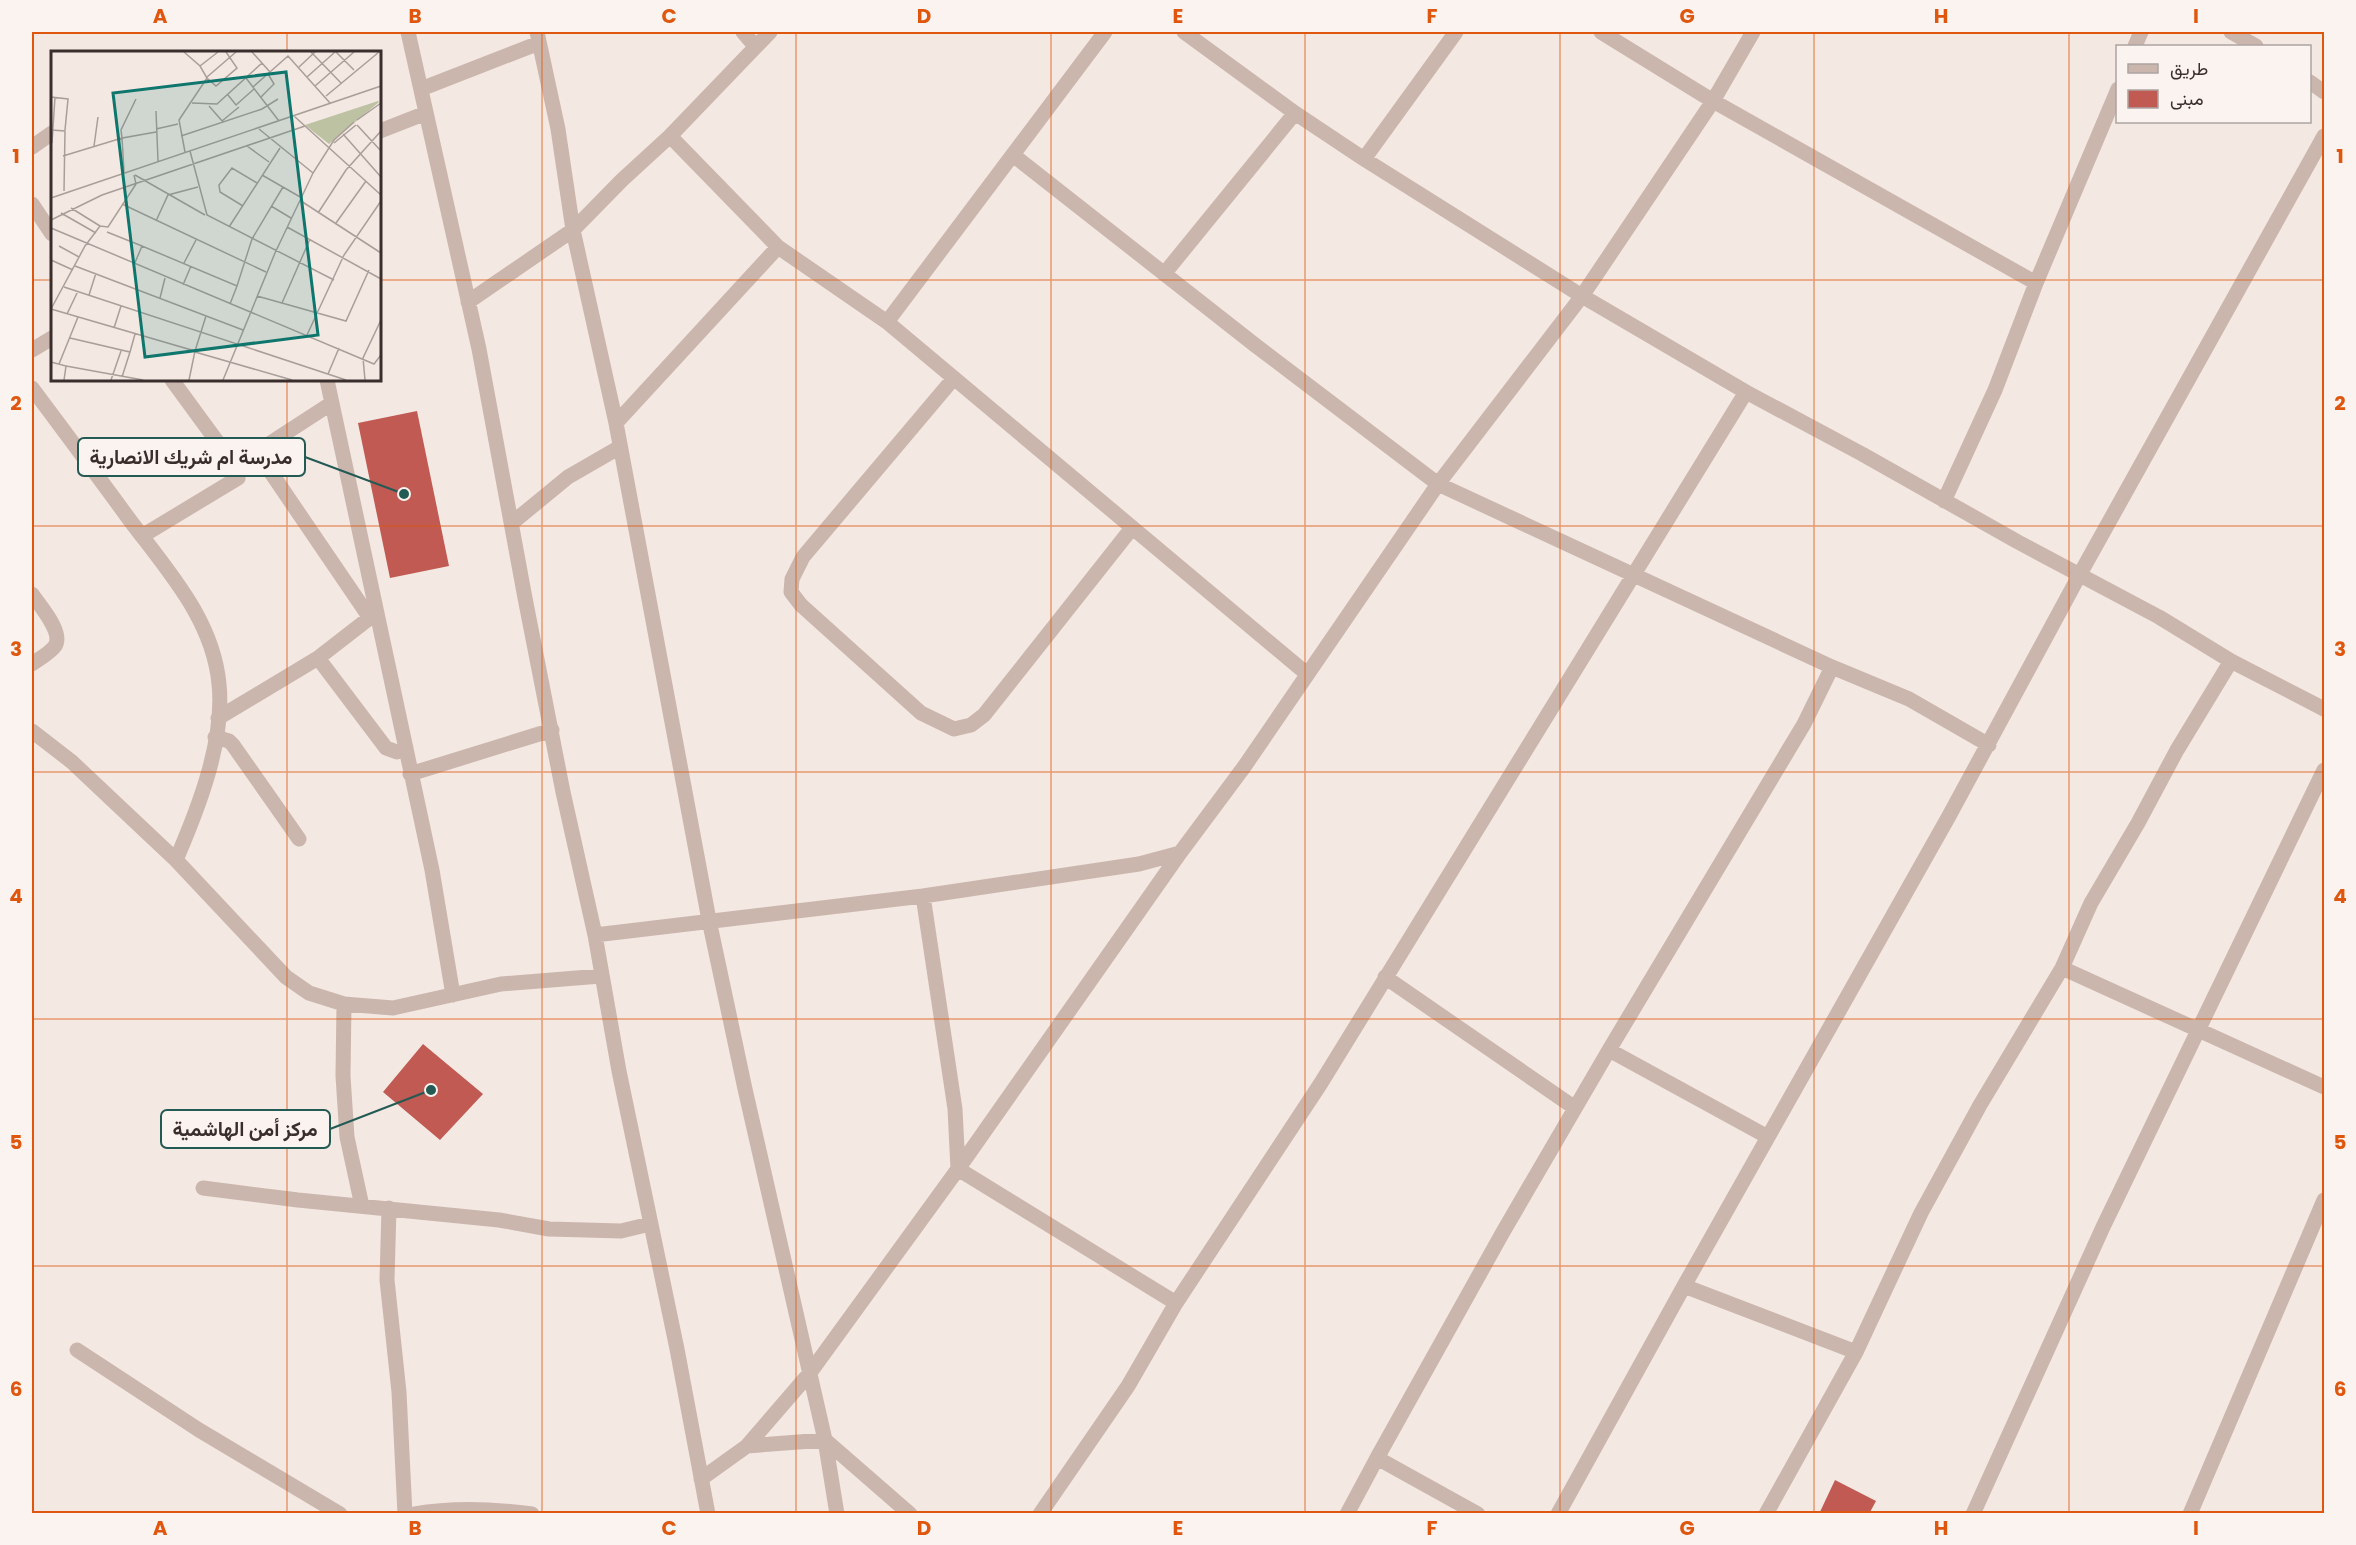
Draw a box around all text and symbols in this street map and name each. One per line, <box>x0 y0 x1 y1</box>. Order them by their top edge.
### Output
text: A <box>153 2 168 30</box>
text: B <box>408 2 422 30</box>
text: C <box>661 2 677 30</box>
text: D <box>917 2 931 30</box>
text: E <box>1173 2 1183 30</box>
text: F <box>1427 2 1438 30</box>
text: G <box>1679 2 1695 30</box>
text: H <box>1934 2 1948 30</box>
text: I <box>2193 2 2199 30</box>
legend <box>2116 45 2311 123</box>
inset map <box>51 51 381 381</box>
text: طريق <box>2170 56 2208 81</box>
text: مبنى <box>2170 86 2204 111</box>
text: 1 <box>12 142 20 170</box>
text: 1 <box>2336 142 2344 170</box>
text: 2 <box>10 389 22 417</box>
text: 2 <box>2334 389 2346 417</box>
callout: مدرسة ام شريك الانصارية <box>78 438 305 476</box>
text: مدرسة ام شريك الانصارية <box>90 443 293 471</box>
text: 3 <box>10 635 22 663</box>
text: 3 <box>2334 635 2346 663</box>
text: 4 <box>9 882 23 910</box>
text: 4 <box>2333 882 2347 910</box>
callout: مركز أمن الهاشمية <box>161 1110 330 1148</box>
text: مركز أمن الهاشمية <box>172 1115 318 1143</box>
text: 5 <box>10 1128 23 1156</box>
text: 5 <box>2334 1128 2347 1156</box>
text: 6 <box>10 1375 22 1403</box>
text: 6 <box>2334 1375 2346 1403</box>
text: A <box>153 1514 168 1542</box>
text: B <box>408 1514 422 1542</box>
text: C <box>661 1514 677 1542</box>
text: D <box>917 1514 931 1542</box>
text: E <box>1173 1514 1183 1542</box>
text: F <box>1427 1514 1438 1542</box>
text: G <box>1679 1514 1695 1542</box>
text: H <box>1934 1514 1948 1542</box>
text: I <box>2193 1514 2199 1542</box>

